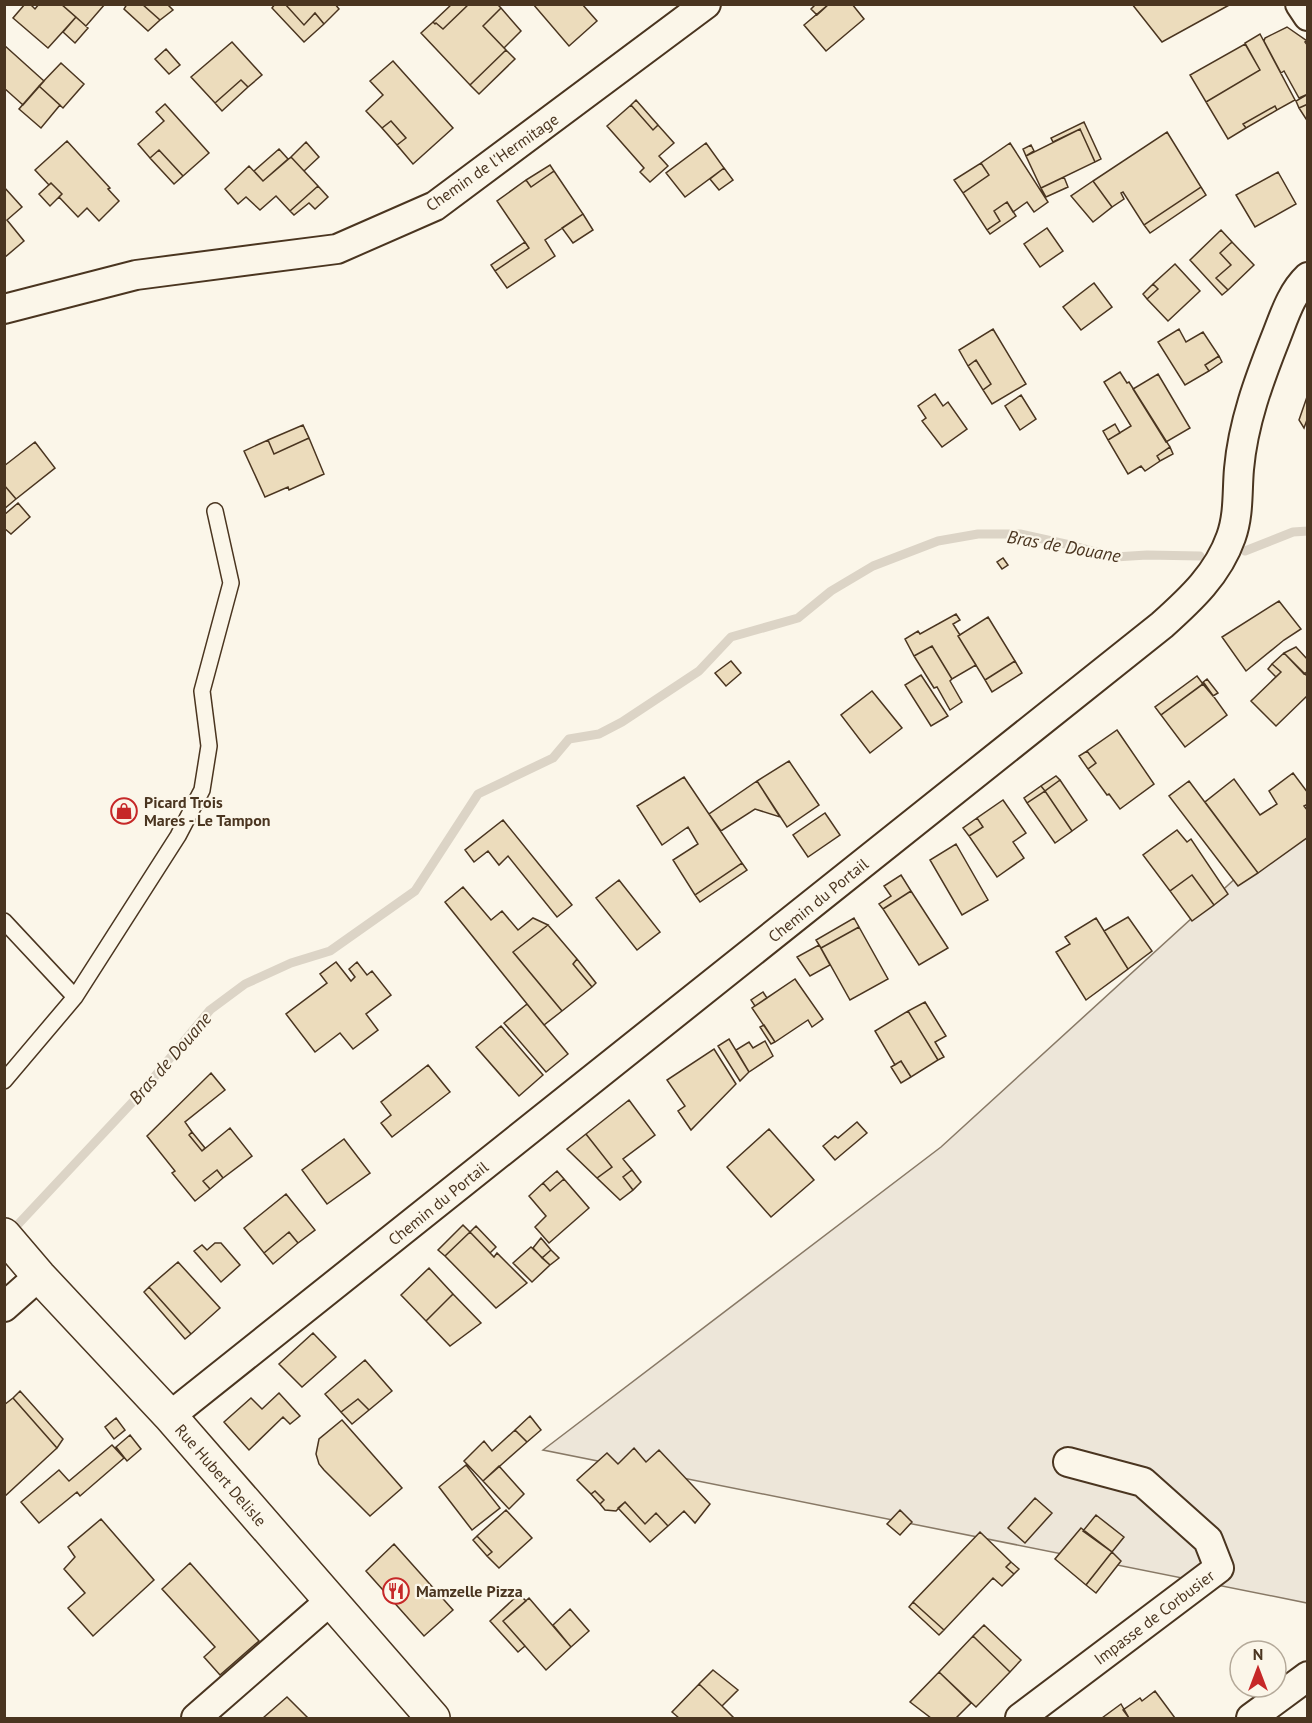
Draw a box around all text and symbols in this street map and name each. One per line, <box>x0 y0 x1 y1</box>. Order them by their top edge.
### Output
street label: Chemin de l'Hermitage <box>422 109 562 215</box>
water label: Bras de Douane <box>1005 525 1123 567</box>
place label: Picard Trois Mares - Le Tampon <box>144 792 271 830</box>
shop icon: Picard Trois Mares - Le Tampon <box>109 796 139 826</box>
street label: Chemin du Portail <box>764 853 872 946</box>
water label: Bras de Douane <box>124 1007 217 1109</box>
street label: Chemin du Portail <box>384 1156 492 1249</box>
street label: Rue Hubert Delisle <box>171 1420 271 1530</box>
street label: Impasse de Corbusier <box>1090 1565 1219 1669</box>
restaurant icon: Mamzelle Pizza <box>381 1576 411 1606</box>
place label: Mamzelle Pizza <box>416 1581 523 1601</box>
north arrow <box>1228 1639 1288 1699</box>
text: N <box>1253 1644 1263 1664</box>

